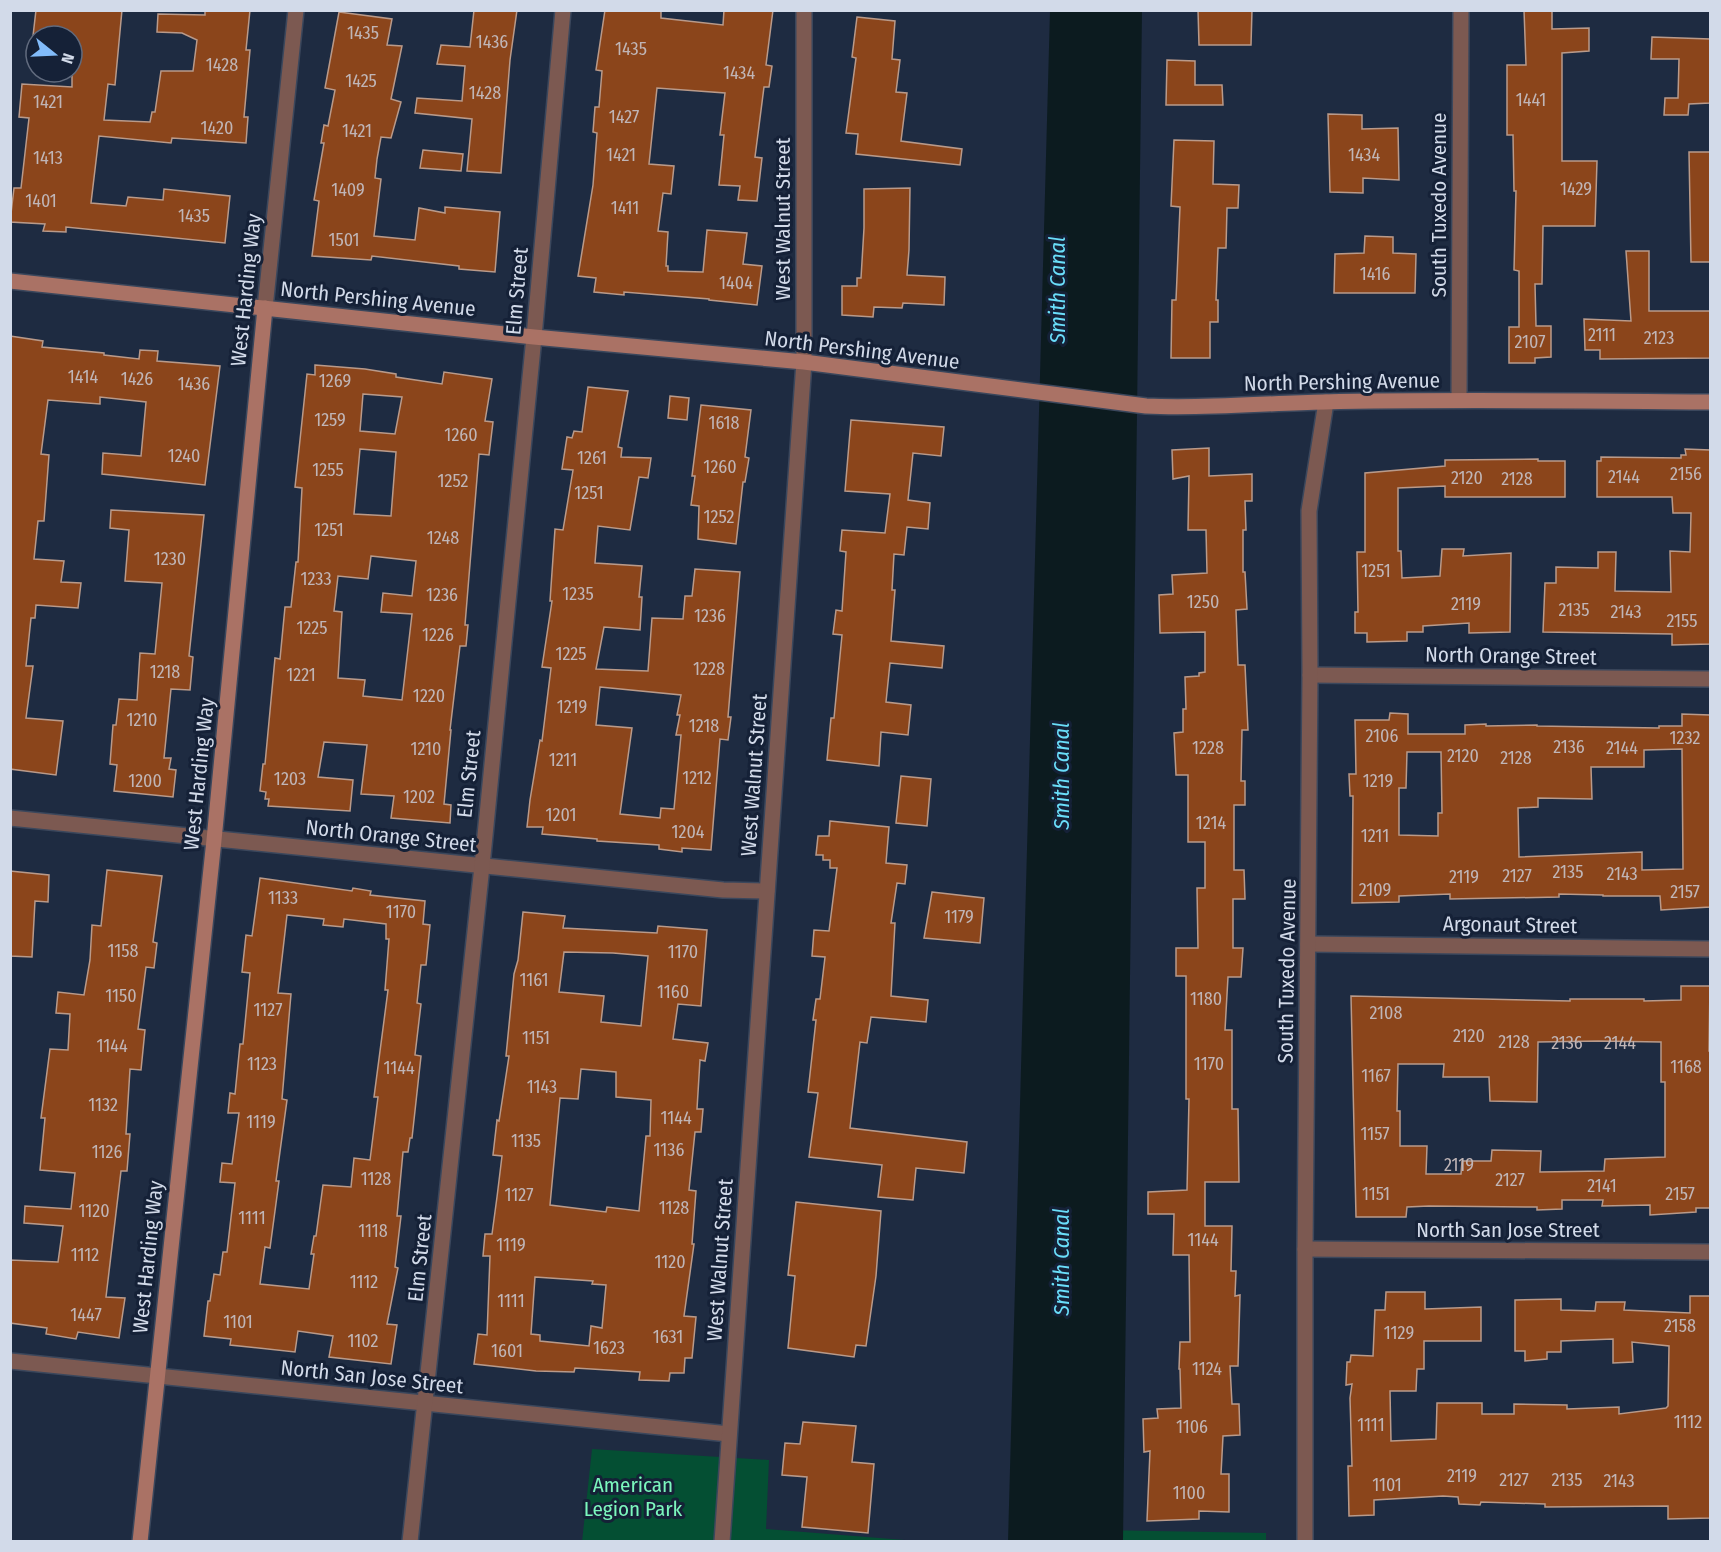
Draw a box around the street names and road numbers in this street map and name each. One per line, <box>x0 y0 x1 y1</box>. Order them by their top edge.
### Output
street label: South Tuxedo Avenue <box>1426 113 1452 297</box>
street label: West Walnut Street <box>770 137 796 300</box>
street label: West Harding Way <box>225 212 267 368</box>
street label: Elm Street <box>500 246 534 336</box>
street label: North Pershing Avenue <box>279 276 477 322</box>
street label: North Pershing Avenue <box>763 325 961 375</box>
street label: North Pershing Avenue <box>1244 367 1440 397</box>
street label: North Orange Street <box>1425 642 1597 670</box>
street label: West Walnut Street <box>735 693 773 857</box>
street label: West Harding Way <box>178 696 220 852</box>
street label: Elm Street <box>451 729 487 819</box>
street label: North Orange Street <box>304 814 478 858</box>
street label: South Tuxedo Avenue <box>1272 878 1302 1064</box>
street label: Argonaut Street <box>1443 911 1578 939</box>
street label: West Walnut Street <box>701 1178 739 1342</box>
street label: West Harding Way <box>127 1179 169 1335</box>
street label: Elm Street <box>402 1213 438 1303</box>
street label: North San Jose Street <box>1416 1217 1600 1243</box>
street label: North San Jose Street <box>279 1354 465 1400</box>

